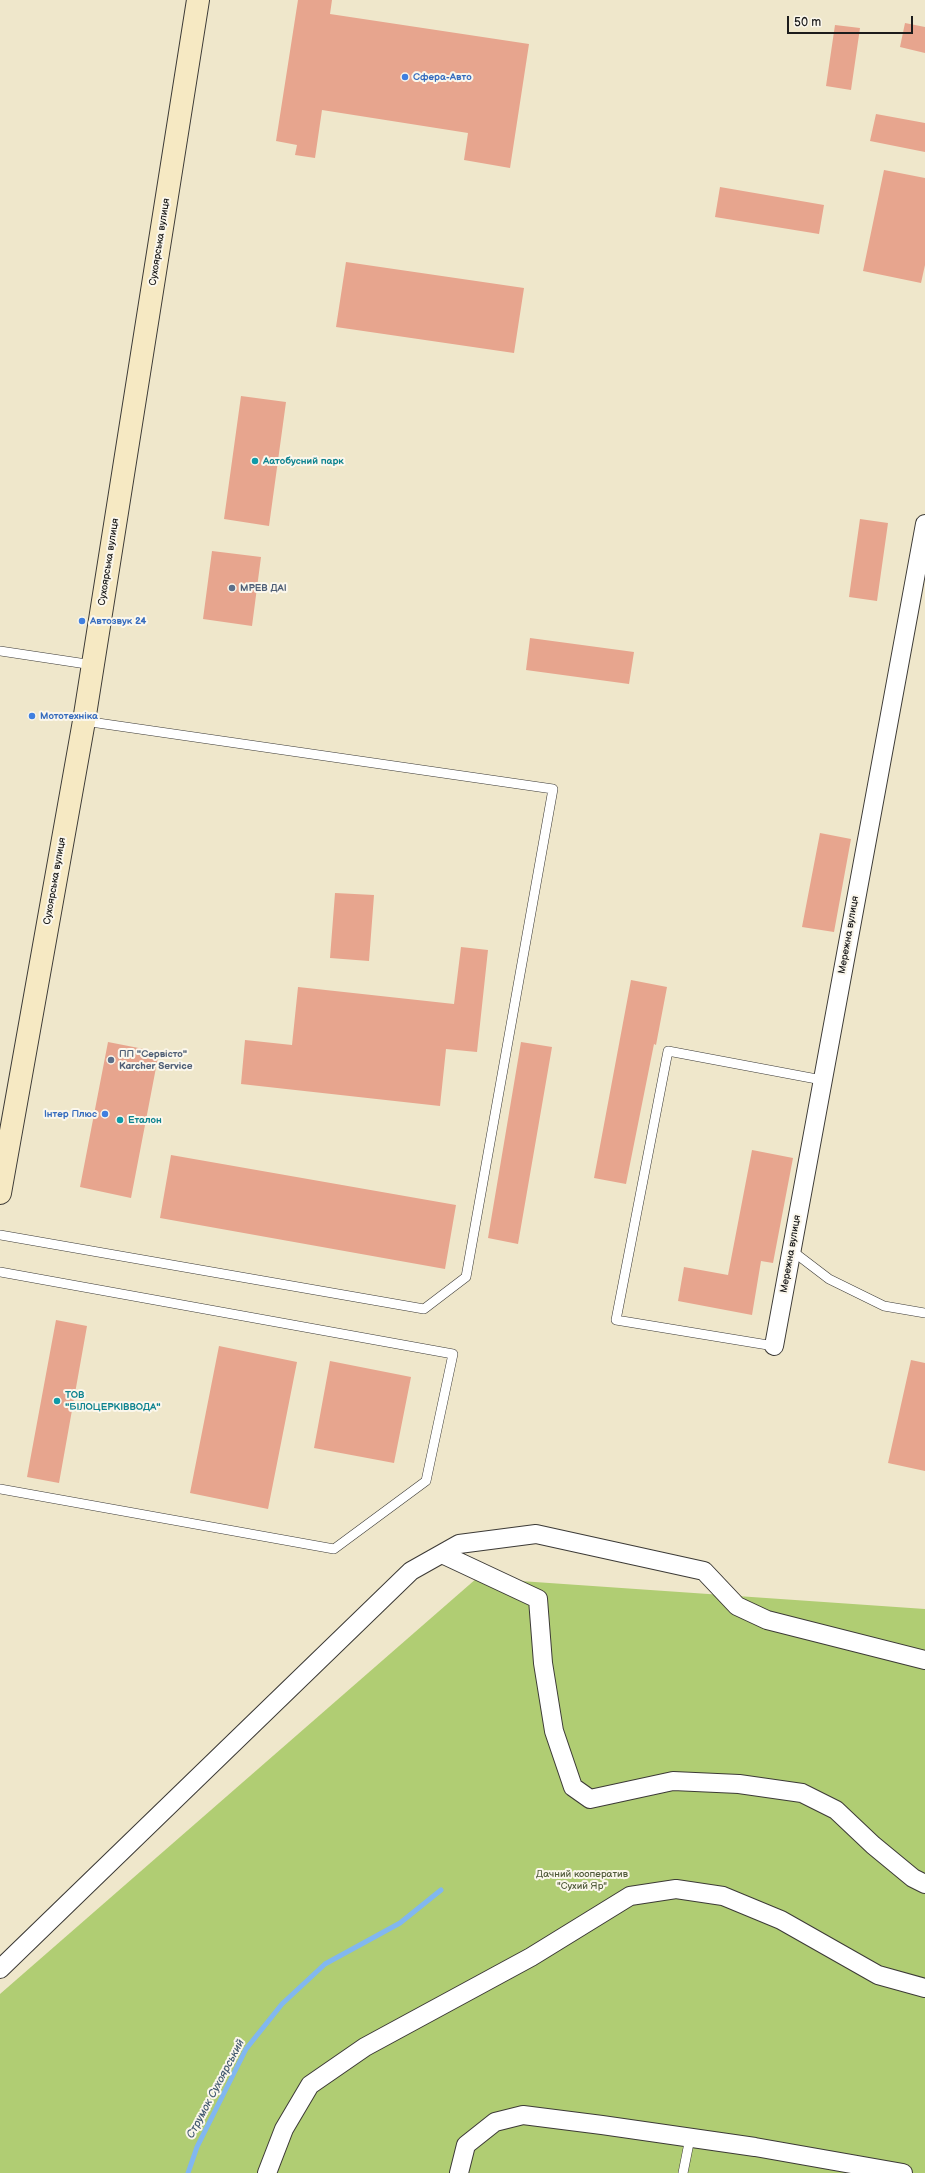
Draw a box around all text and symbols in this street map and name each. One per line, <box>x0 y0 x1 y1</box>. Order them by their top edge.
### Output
scale bar <box>789 8 915 34</box>
text: 50 m <box>794 15 821 30</box>
place label: Сфера-Авто <box>413 71 472 83</box>
marker: Сфера-Авто <box>400 72 410 82</box>
street label: Сухоярська вулиця <box>147 197 173 287</box>
place label: Аатобусний парк <box>263 455 344 467</box>
marker: Аатобусний парк <box>250 456 260 466</box>
street label: Сухоярська вулиця <box>96 517 122 607</box>
place label: МРЕВ ДАІ <box>240 582 286 594</box>
marker: МРЕВ ДАІ <box>227 583 237 593</box>
place label: Автозвук 24 <box>90 615 146 627</box>
marker: Автозвук 24 <box>77 616 87 626</box>
place label: Мототехніка <box>40 710 98 722</box>
marker: Мототехніка <box>27 711 37 721</box>
street label: Сухоярська вулиця <box>41 836 69 926</box>
street label: Мережна вулиця <box>836 895 862 975</box>
place label: ПП "Сервісто" Karcher Service <box>119 1048 192 1072</box>
marker: ПП "Сервісто" Karcher Service <box>106 1055 116 1065</box>
place label: Інтер Плюс <box>44 1108 97 1120</box>
marker: Інтер Плюс <box>100 1109 110 1119</box>
place label: Еталон <box>128 1114 162 1126</box>
marker: Еталон <box>115 1115 125 1125</box>
street label: Мережна вулиця <box>778 1214 804 1294</box>
place label: ТОВ "БІЛОЦЕРКІВВОДА" <box>65 1389 161 1412</box>
marker: ТОВ "БІЛОЦЕРКІВВОДА" <box>52 1396 62 1406</box>
park label: Дачний кооператив "Сухий Яр" <box>536 1868 628 1892</box>
water label: Струмок Сухоярський <box>184 2037 248 2141</box>

